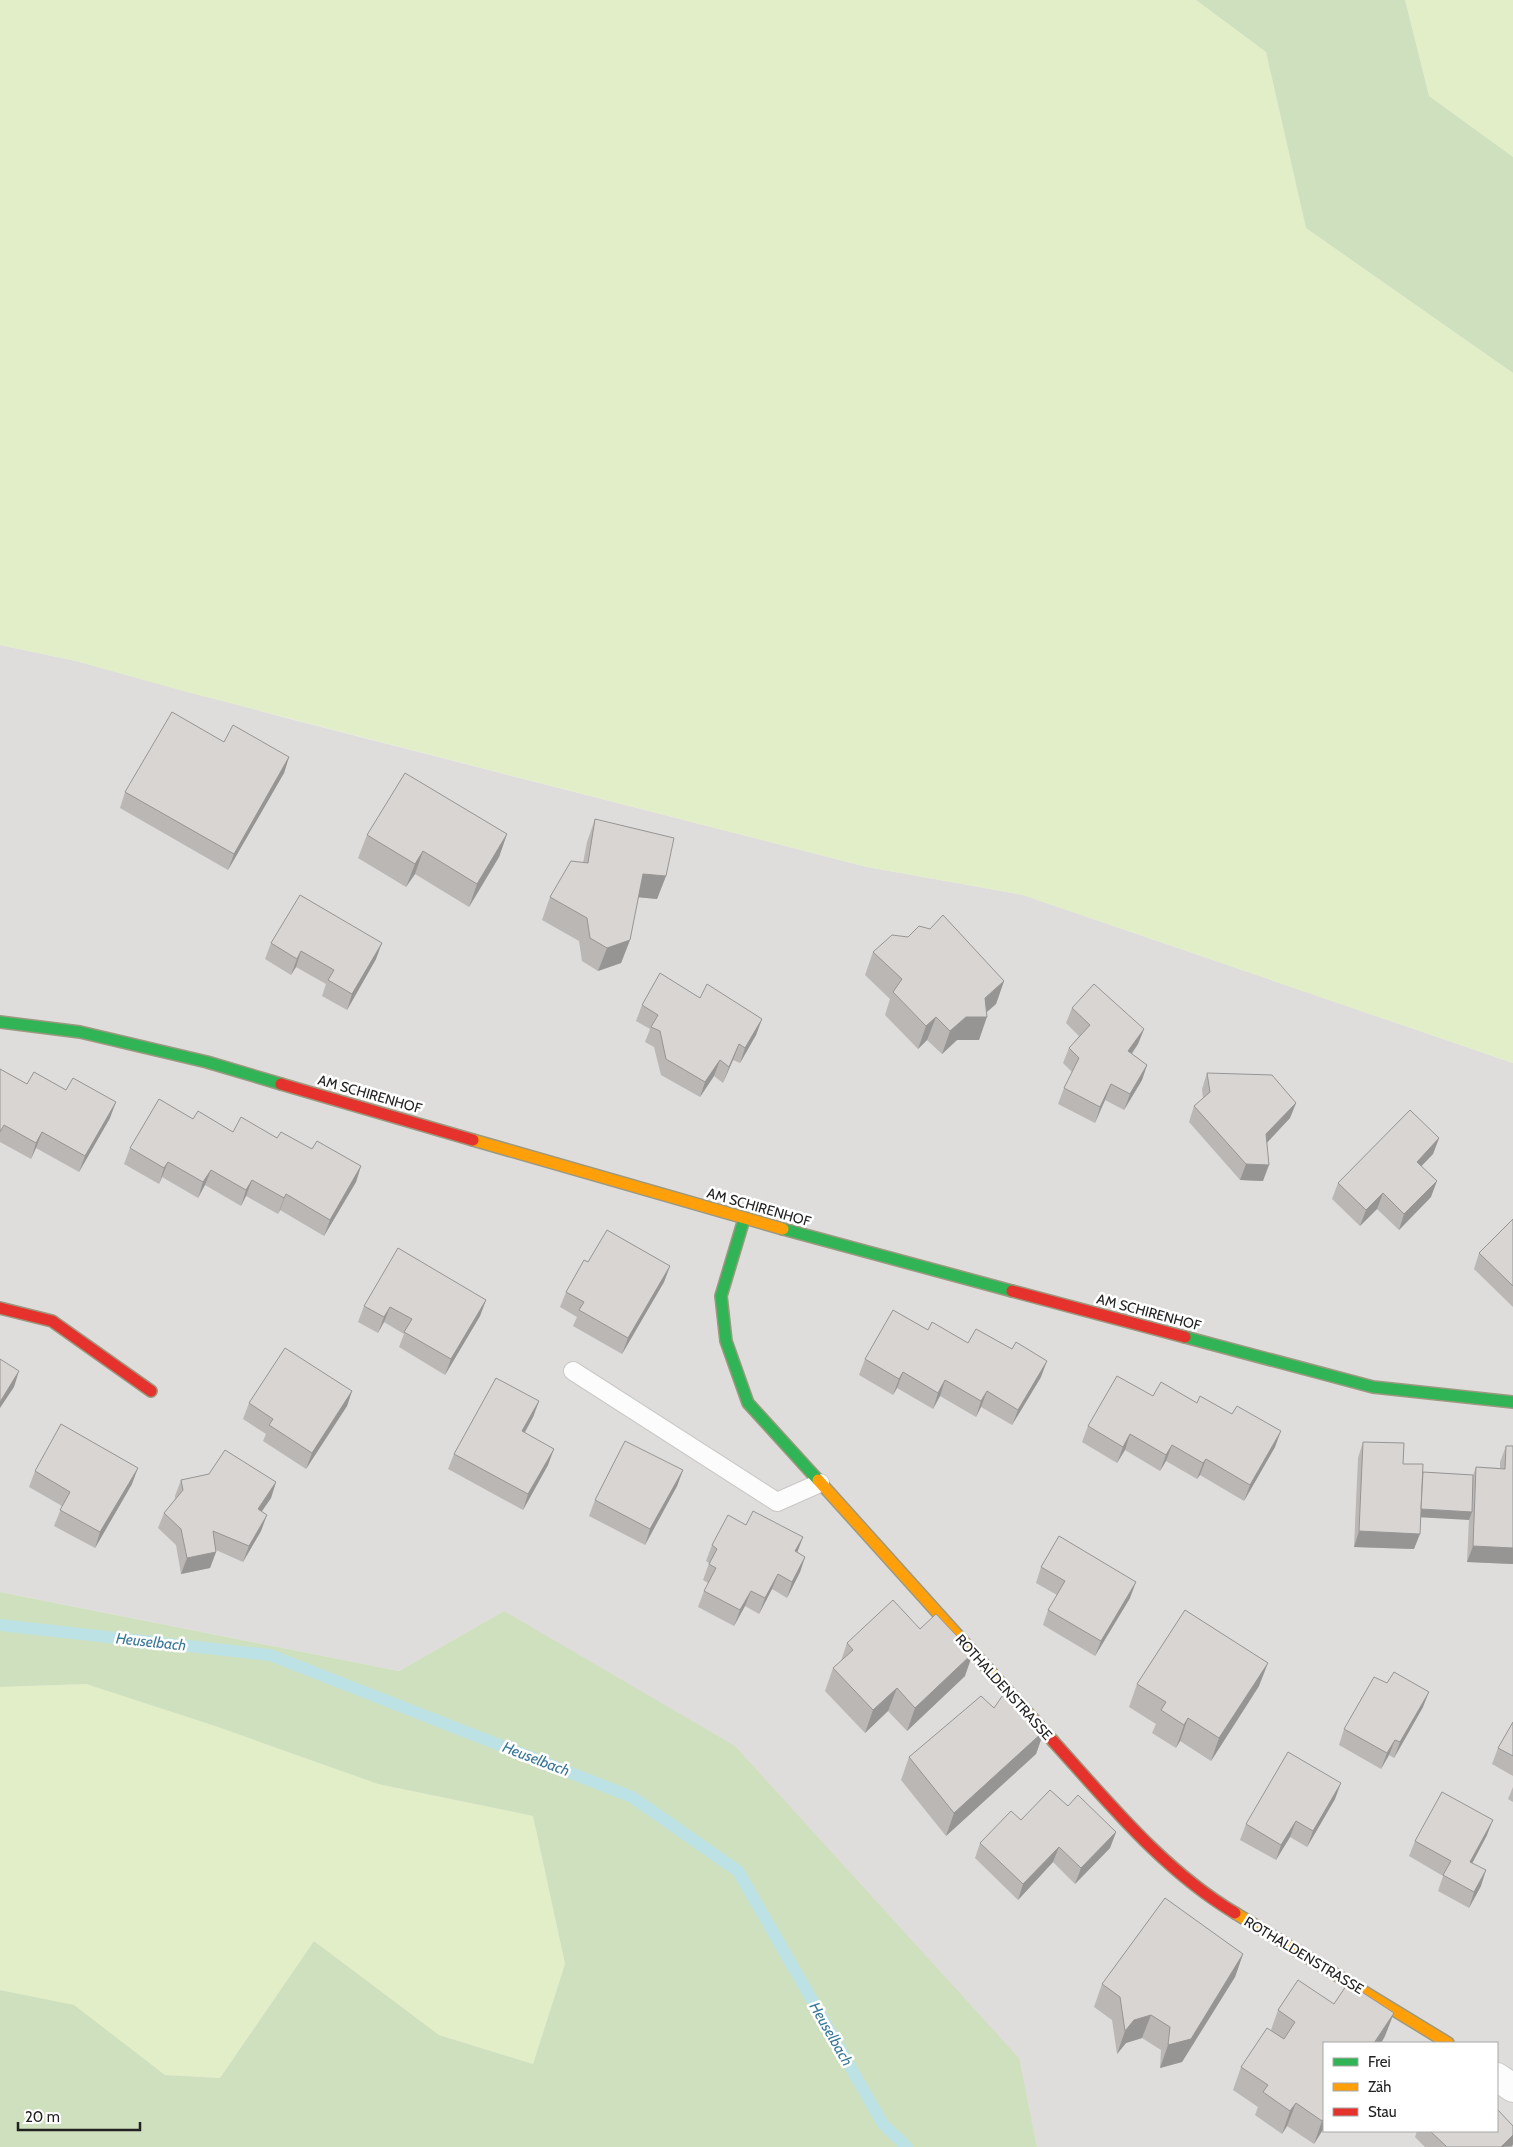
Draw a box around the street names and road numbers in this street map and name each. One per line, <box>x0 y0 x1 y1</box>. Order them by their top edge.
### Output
street label: AM SCHIRENHOF <box>316 1071 425 1118</box>
street label: AM SCHIRENHOF <box>705 1184 814 1231</box>
street label: AM SCHIRENHOF <box>1095 1289 1204 1335</box>
street label: ROTHALDENSTRASSE <box>952 1630 1057 1744</box>
street label: ROTHALDENSTRASSE <box>1241 1912 1367 1998</box>

